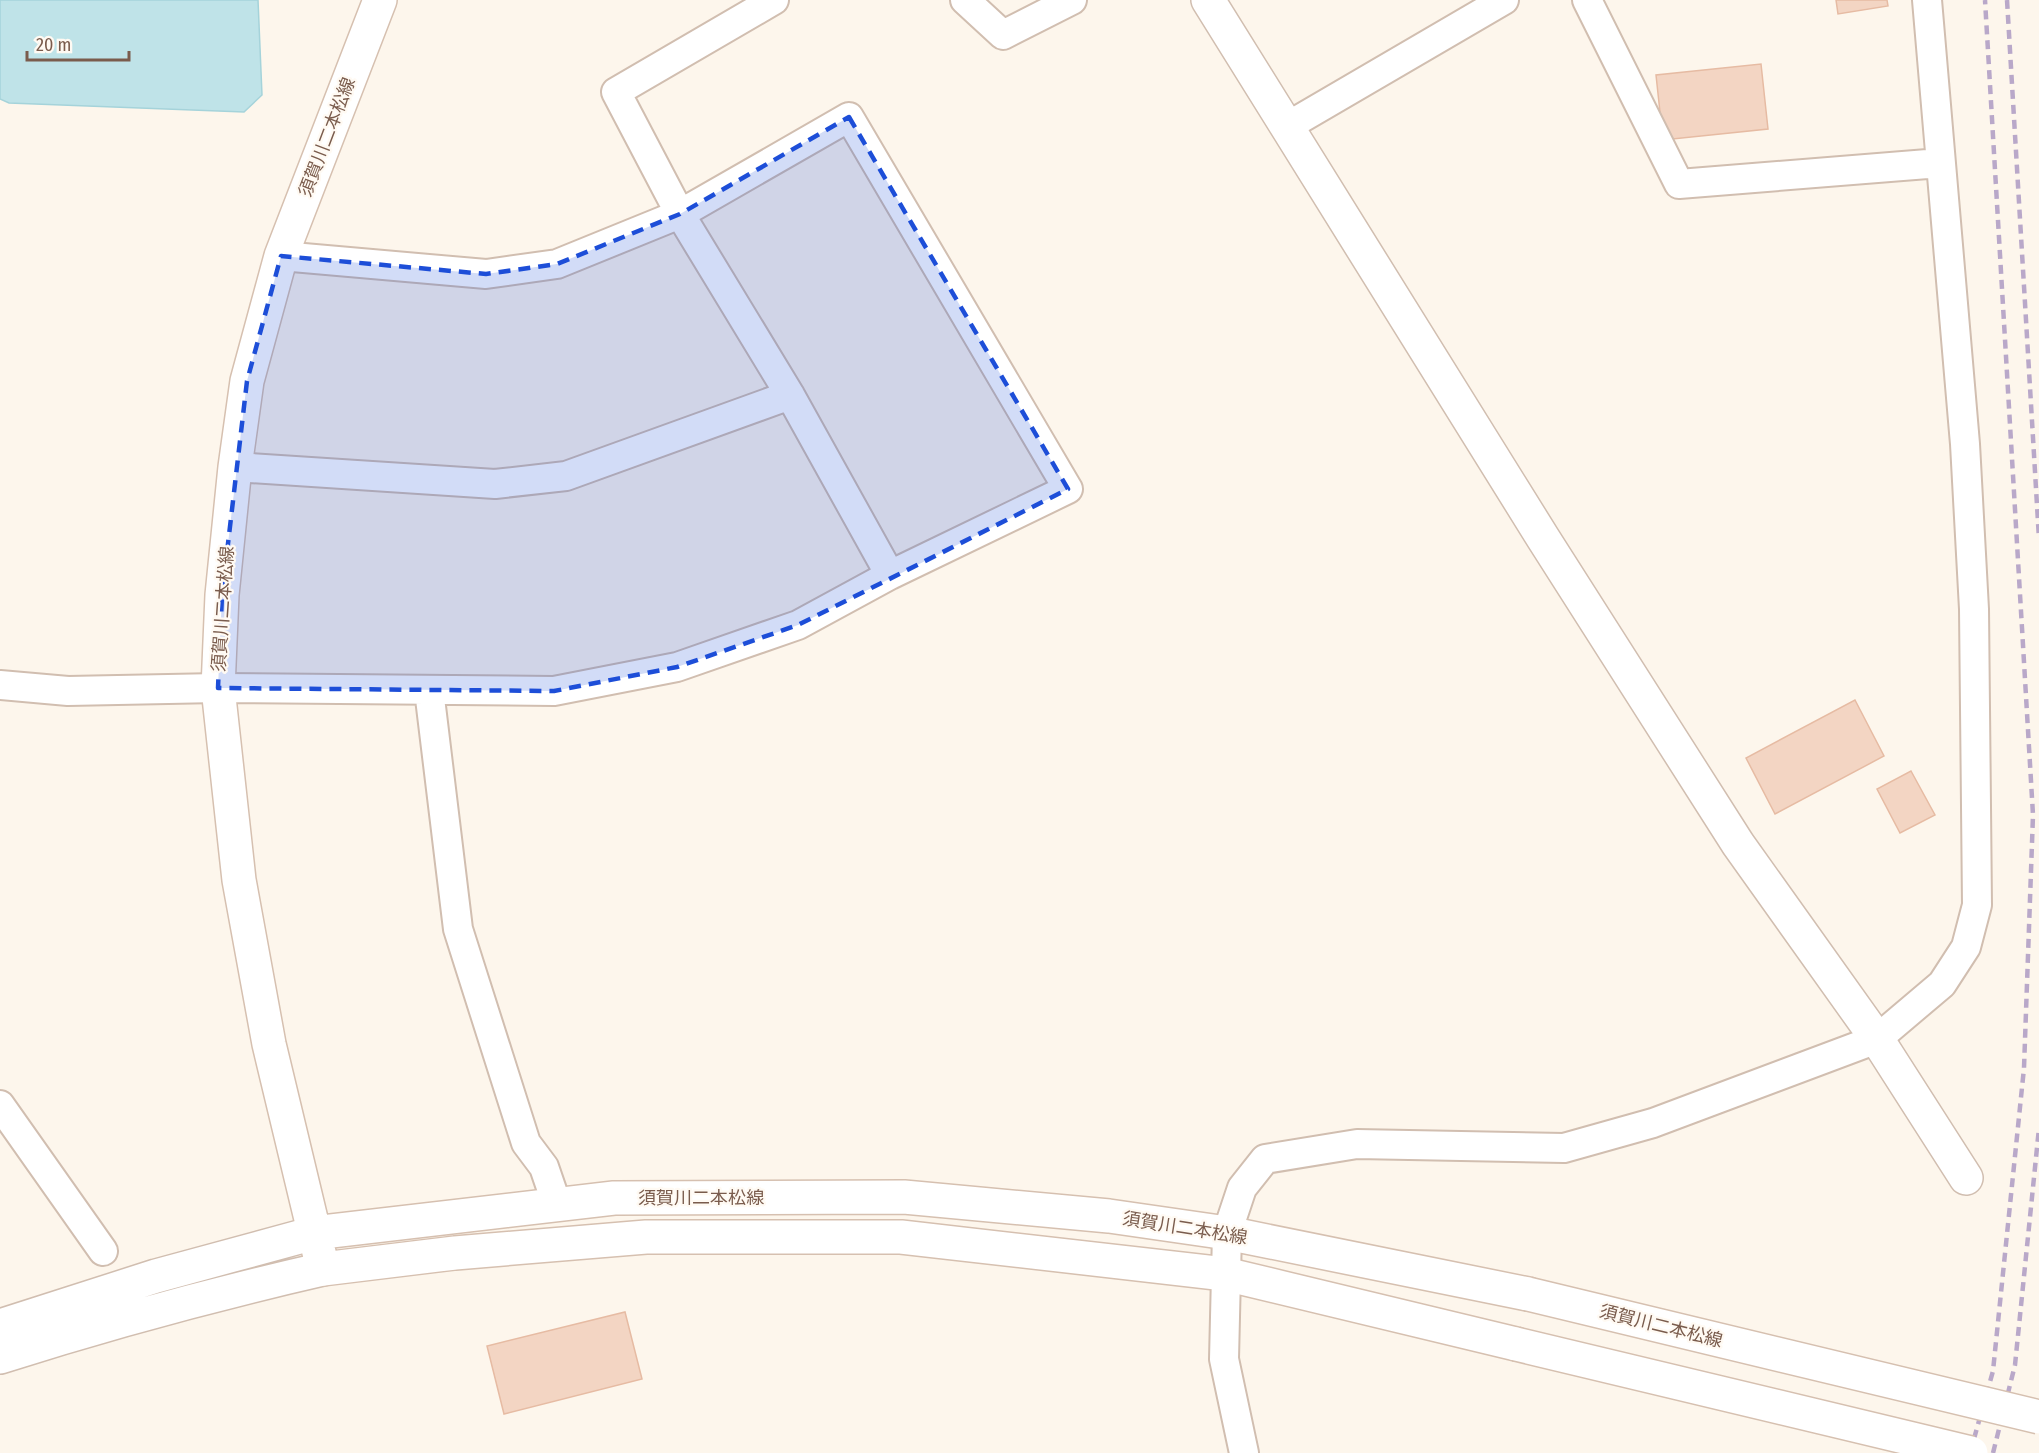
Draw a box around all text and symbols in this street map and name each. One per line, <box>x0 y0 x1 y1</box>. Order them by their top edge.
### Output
scale bar <box>27 24 129 62</box>
text: 20 m <box>36 34 71 56</box>
street label: 須賀川二本松線 <box>294 74 360 200</box>
street label: 須賀川二本松線 <box>208 545 238 673</box>
street label: 須賀川二本松線 <box>638 1187 764 1209</box>
street label: 須賀川二本松線 <box>1121 1207 1249 1249</box>
street label: 須賀川二本松線 <box>1597 1300 1725 1352</box>

